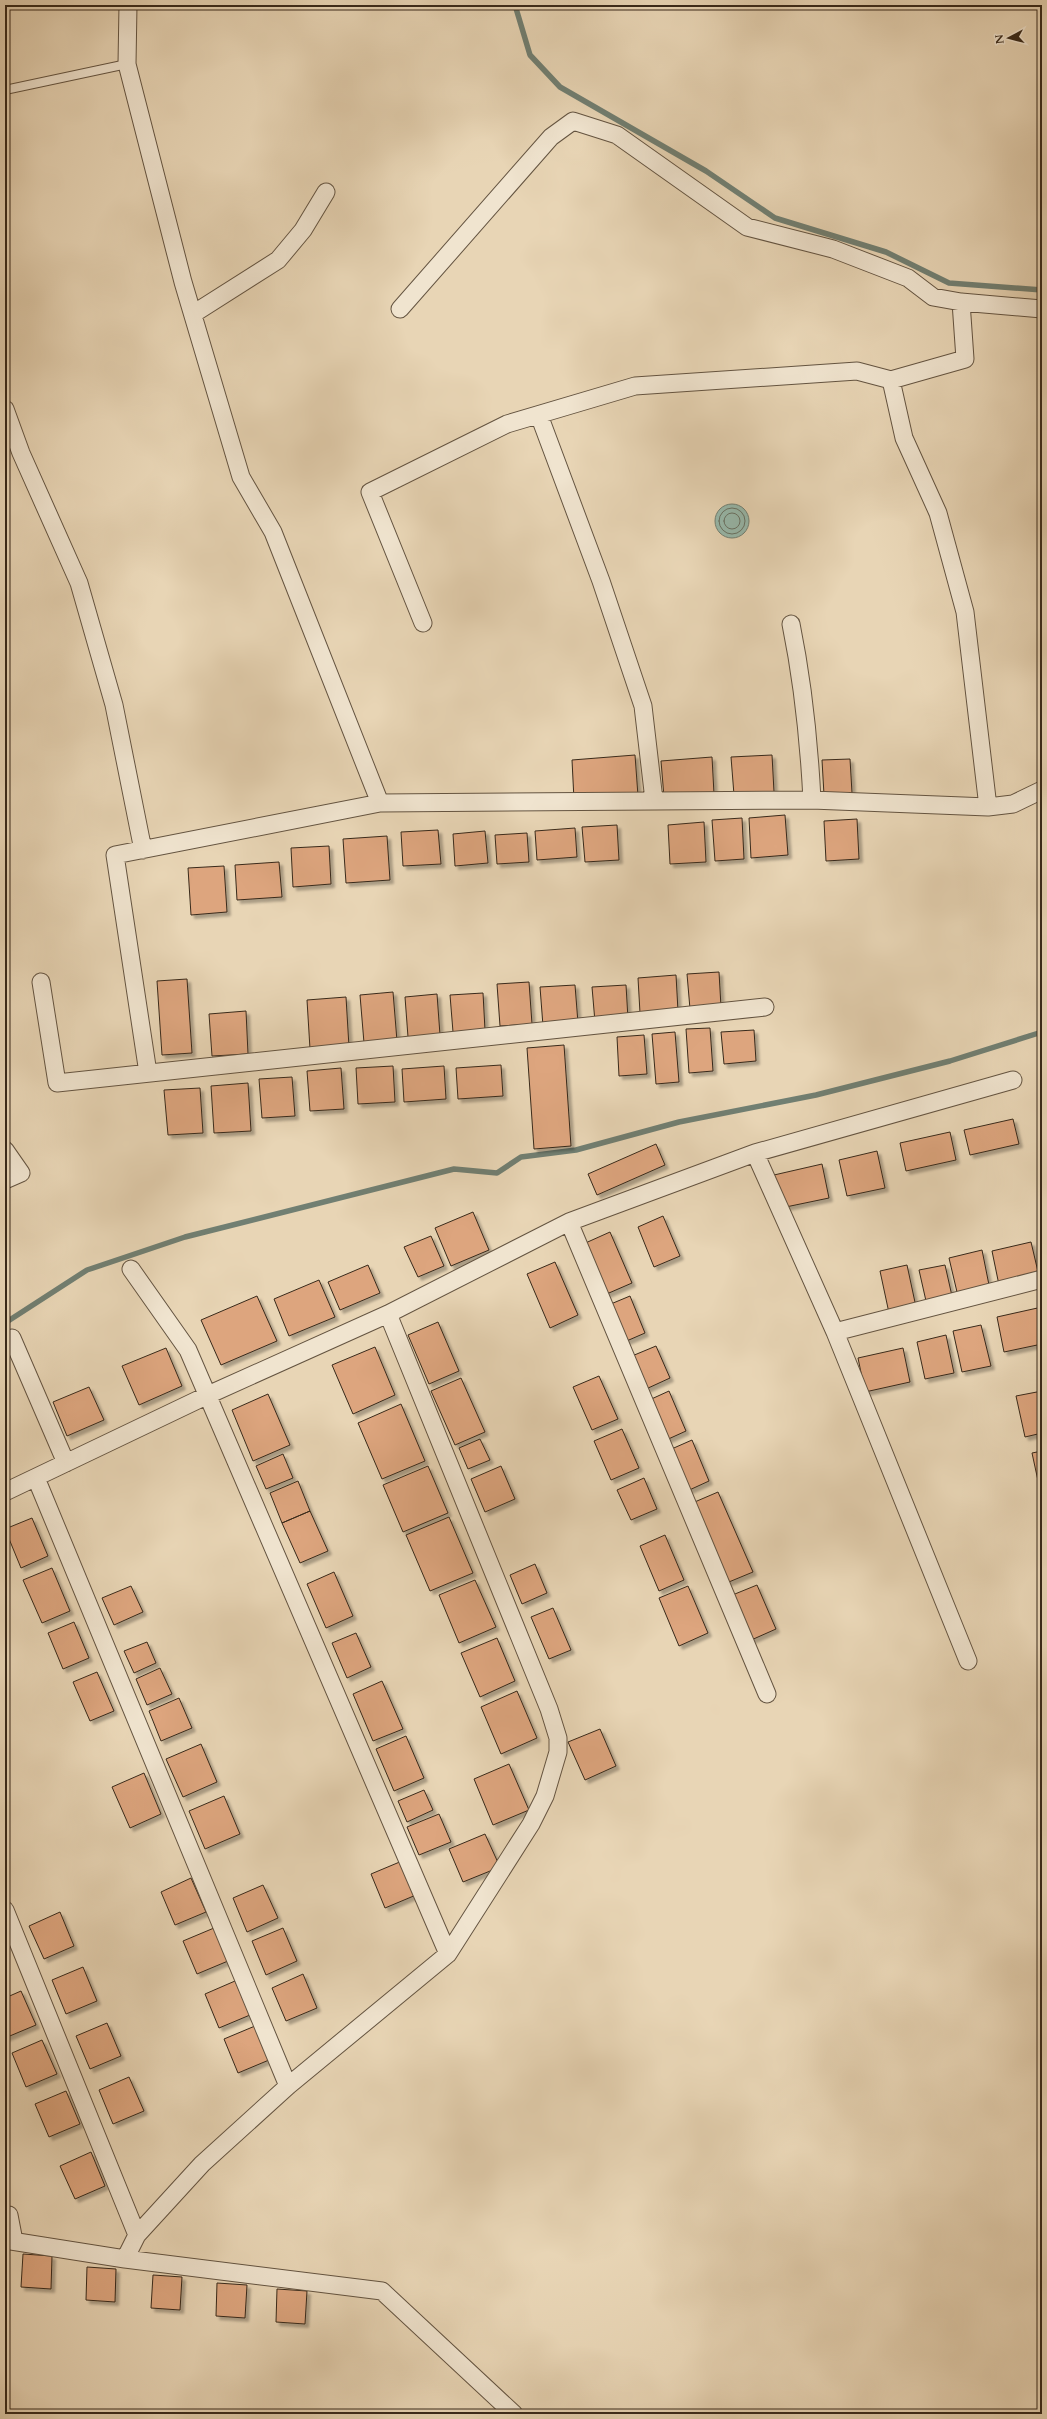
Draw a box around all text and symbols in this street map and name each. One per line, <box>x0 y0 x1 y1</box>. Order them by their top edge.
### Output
north arrow <box>989 18 1029 58</box>
text: N <box>991 33 1008 45</box>

